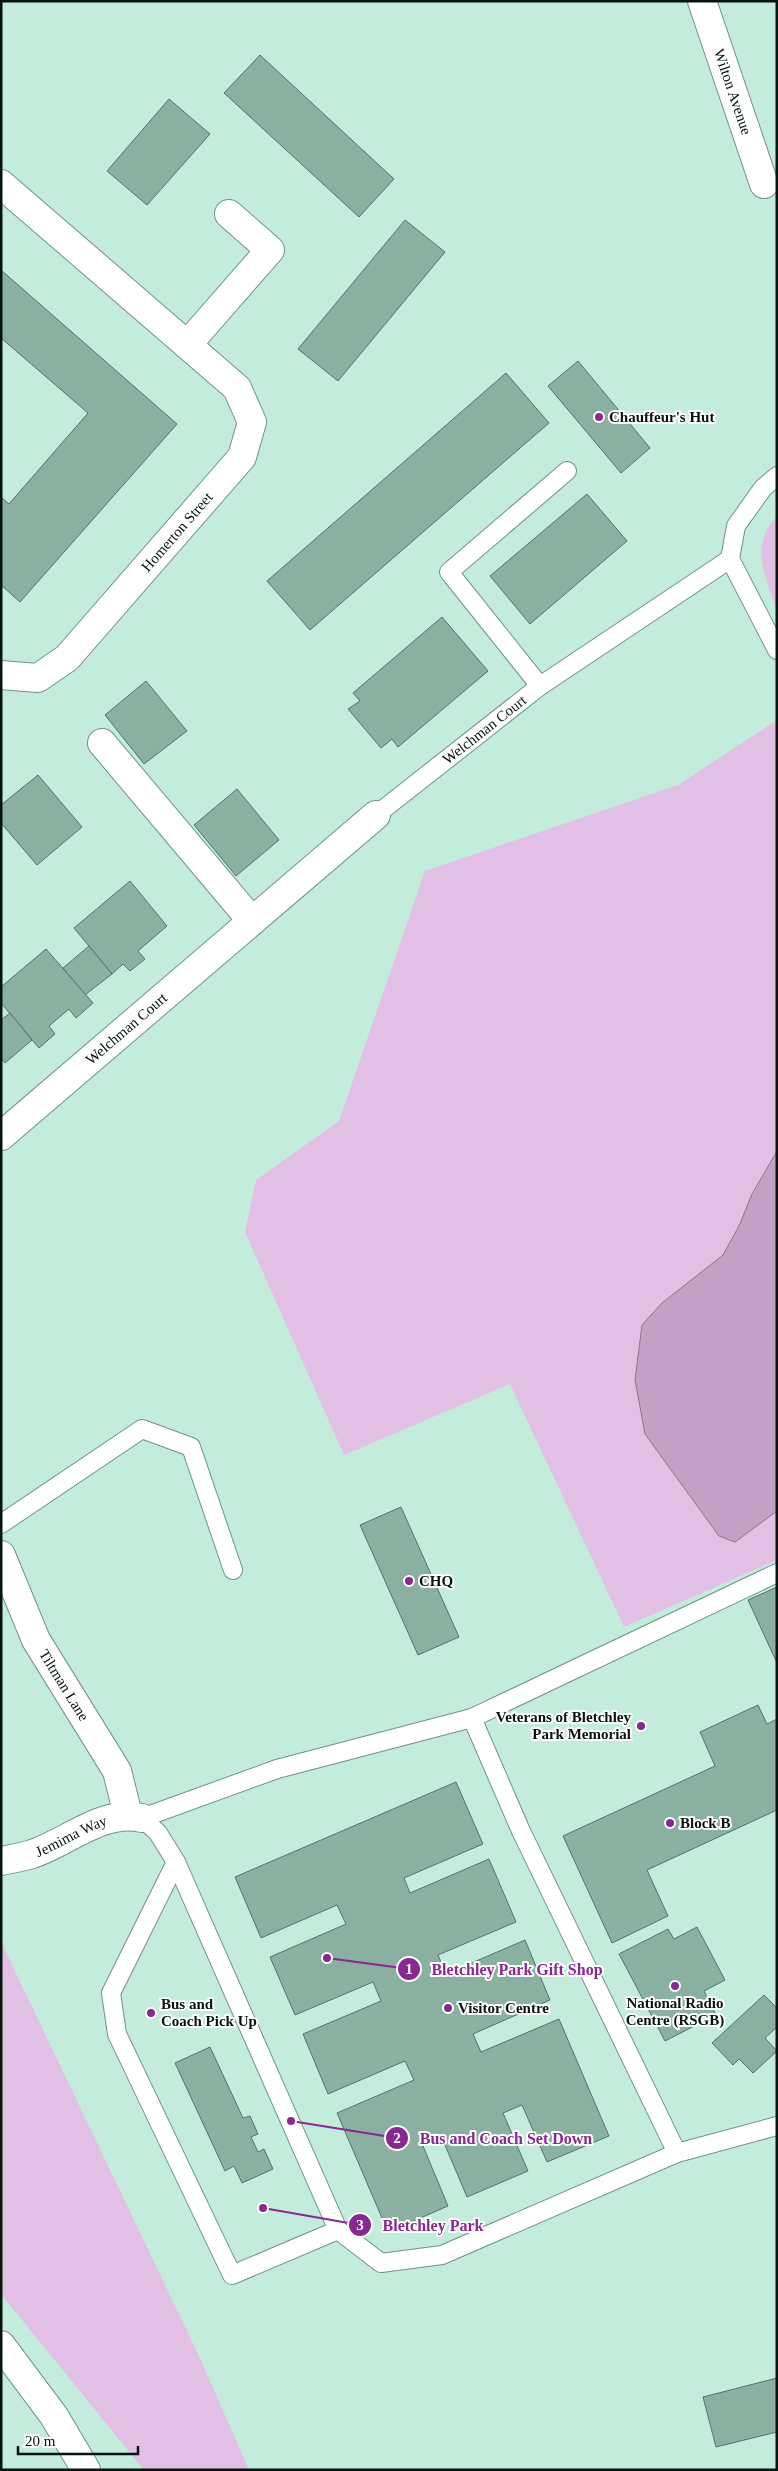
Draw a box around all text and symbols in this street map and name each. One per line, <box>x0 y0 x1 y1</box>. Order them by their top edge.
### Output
street label: Wilton Avenue <box>711 47 755 137</box>
place label: Chauffeur's Hut <box>609 409 714 425</box>
marker: Chauffeur's Hut <box>593 411 605 423</box>
street label: Homerton Street <box>138 489 216 575</box>
street label: Welchman Court <box>440 691 530 767</box>
street label: Welchman Court <box>82 989 171 1068</box>
place label: CHQ <box>419 1573 454 1589</box>
marker: CHQ <box>403 1575 415 1587</box>
street label: Tiltman Lane <box>36 1647 92 1724</box>
place label: Veterans of Bletchley Park Memorial <box>496 1709 631 1742</box>
marker: Veterans of Bletchley Park Memorial <box>635 1720 647 1732</box>
street label: Jemima Way <box>33 1812 109 1860</box>
place label: Block B <box>680 1815 730 1831</box>
marker: Block B <box>664 1817 676 1829</box>
callout: Bletchley Park Gift Shop <box>396 1953 612 1984</box>
text: 1 <box>405 1961 413 1977</box>
text: Bletchley Park Gift Shop <box>431 1961 603 1979</box>
marker: National Radio Centre (RSGB) <box>669 1980 681 1992</box>
place label: National Radio Centre (RSGB) <box>626 1995 724 2029</box>
place label: Bus and Coach Pick Up <box>161 1996 257 2029</box>
place label: Visitor Centre <box>458 2000 549 2016</box>
marker: Visitor Centre <box>442 2002 454 2014</box>
marker: Bus and Coach Pick Up <box>145 2007 157 2019</box>
callout: Bus and Coach Set Down <box>384 2123 602 2154</box>
text: 2 <box>393 2130 401 2146</box>
text: Bus and Coach Set Down <box>420 2130 592 2147</box>
callout: Bletchley Park <box>348 2210 494 2241</box>
text: 3 <box>356 2217 364 2233</box>
text: Bletchley Park <box>383 2217 484 2235</box>
scale bar <box>18 2424 138 2456</box>
text: 20 m <box>25 2433 56 2449</box>

